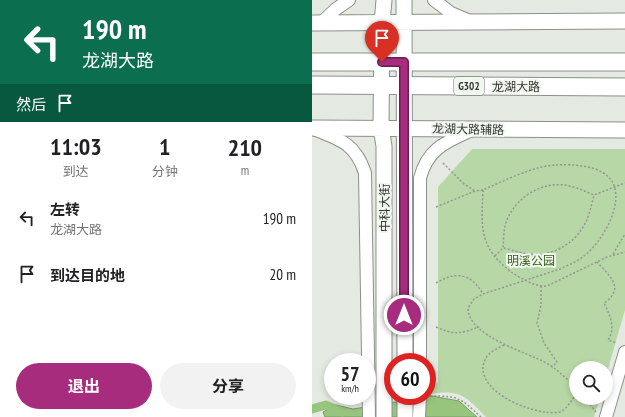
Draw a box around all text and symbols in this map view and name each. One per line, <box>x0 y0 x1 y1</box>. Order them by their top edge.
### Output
text: 190 m <box>82 10 146 47</box>
icon: left <box>16 16 68 68</box>
pin <box>365 21 399 62</box>
icon: arrive <box>371 27 393 49</box>
text: 龙湖大路 <box>82 49 154 72</box>
road number: G302 <box>454 77 484 95</box>
street label: 龙湖大路 <box>492 79 540 94</box>
icon: arrive <box>54 92 76 114</box>
text: 然后 <box>16 95 46 114</box>
street label: 龙湖大路辅路 <box>432 121 504 137</box>
text: 11:03 <box>50 131 102 162</box>
text: 1 <box>159 131 170 162</box>
text: 210 <box>228 132 262 163</box>
text: m <box>241 162 249 179</box>
text: 到达 <box>63 163 89 180</box>
text: 分钟 <box>152 163 178 180</box>
street label: 中科大街 <box>377 184 392 232</box>
text: 左转 <box>50 200 80 219</box>
icon: left <box>16 207 38 229</box>
text: 190 m <box>263 209 296 228</box>
text: 龙湖大路 <box>50 221 102 238</box>
park label: 明溪公园 <box>507 253 555 268</box>
icon: arrive <box>16 263 38 285</box>
text: 20 m <box>270 265 296 284</box>
text: 到达目的地 <box>50 266 125 285</box>
position arrow <box>383 294 425 336</box>
speed limit sign: 60 <box>384 353 436 405</box>
text: 57 <box>340 361 360 387</box>
map controls <box>569 361 613 405</box>
button: search <box>569 361 613 405</box>
button: 退出 <box>16 363 152 409</box>
button: 分享 <box>160 363 296 409</box>
text: km/h <box>341 382 359 395</box>

